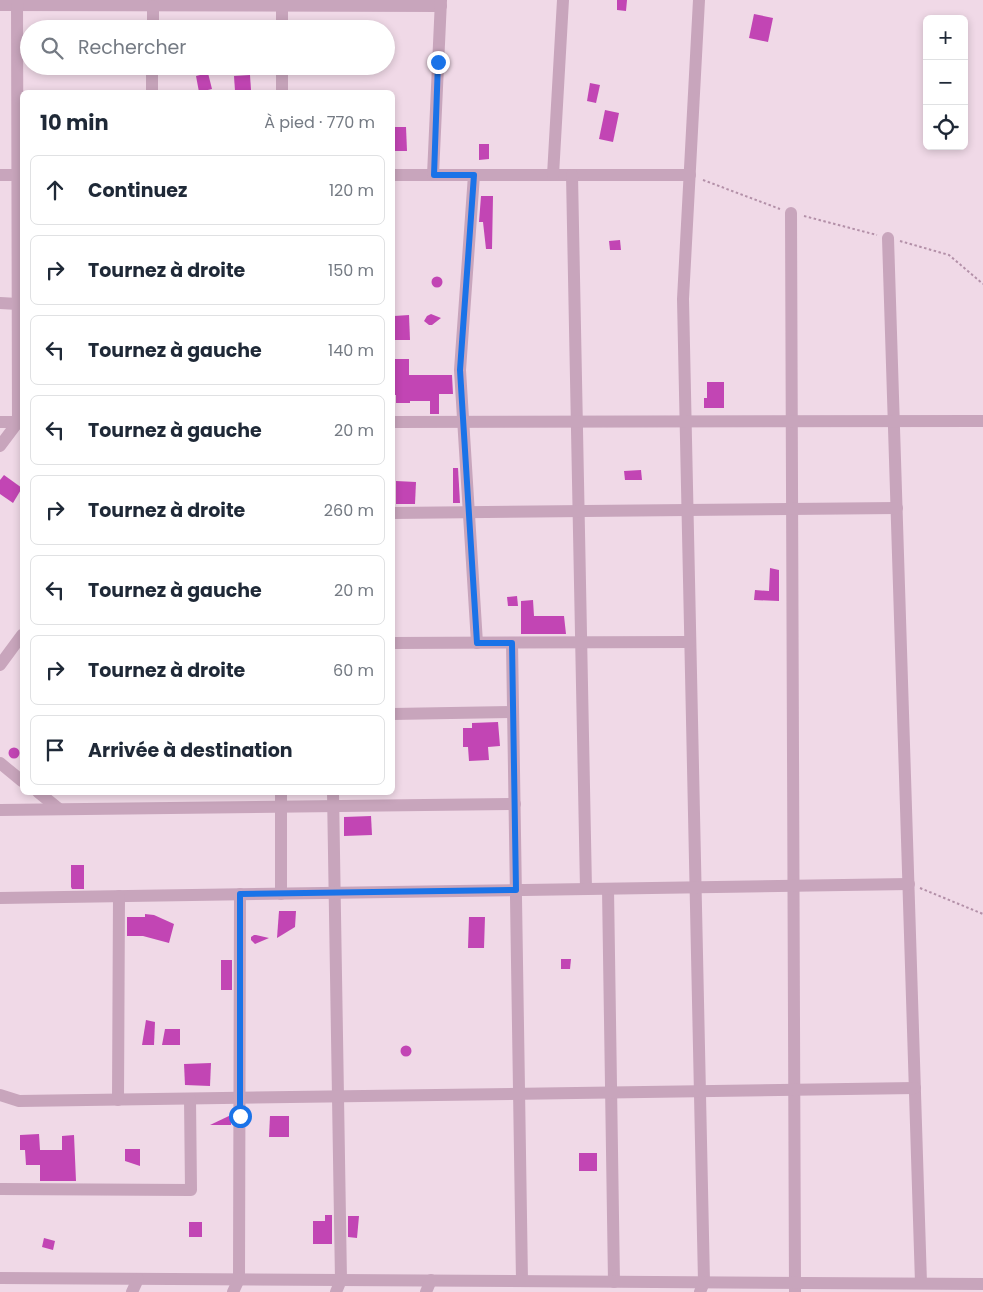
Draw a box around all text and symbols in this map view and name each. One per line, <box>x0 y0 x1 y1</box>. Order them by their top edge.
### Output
map controls <box>923 15 968 150</box>
button: + <box>923 15 968 60</box>
search box <box>20 20 395 75</box>
icon: search <box>38 34 66 62</box>
text: Rechercher <box>78 34 186 61</box>
route end <box>427 51 450 74</box>
button: − <box>923 60 968 105</box>
button: locate <box>923 105 968 150</box>
text: 10 min <box>40 108 109 137</box>
text: À pied · 770 m <box>264 111 375 134</box>
icon: ahead <box>41 176 69 204</box>
text: Continuez <box>88 177 187 204</box>
text: 120 m <box>329 179 374 202</box>
icon: right <box>41 256 69 284</box>
text: Tournez à droite <box>88 257 245 284</box>
text: 150 m <box>328 259 374 282</box>
icon: left <box>41 336 69 364</box>
text: Tournez à gauche <box>88 337 262 364</box>
text: 140 m <box>328 339 374 362</box>
icon: left <box>41 416 69 444</box>
text: Tournez à gauche <box>88 417 262 444</box>
text: 20 m <box>334 419 374 442</box>
icon: right <box>41 496 69 524</box>
text: Tournez à droite <box>88 497 245 524</box>
text: 260 m <box>324 499 374 522</box>
icon: left <box>41 576 69 604</box>
text: Tournez à gauche <box>88 577 262 604</box>
text: 20 m <box>334 579 374 602</box>
icon: right <box>41 656 69 684</box>
text: Tournez à droite <box>88 657 245 684</box>
text: 60 m <box>333 659 374 682</box>
icon: arrive <box>41 736 69 764</box>
text: Arrivée à destination <box>88 737 293 764</box>
route start <box>229 1105 252 1128</box>

